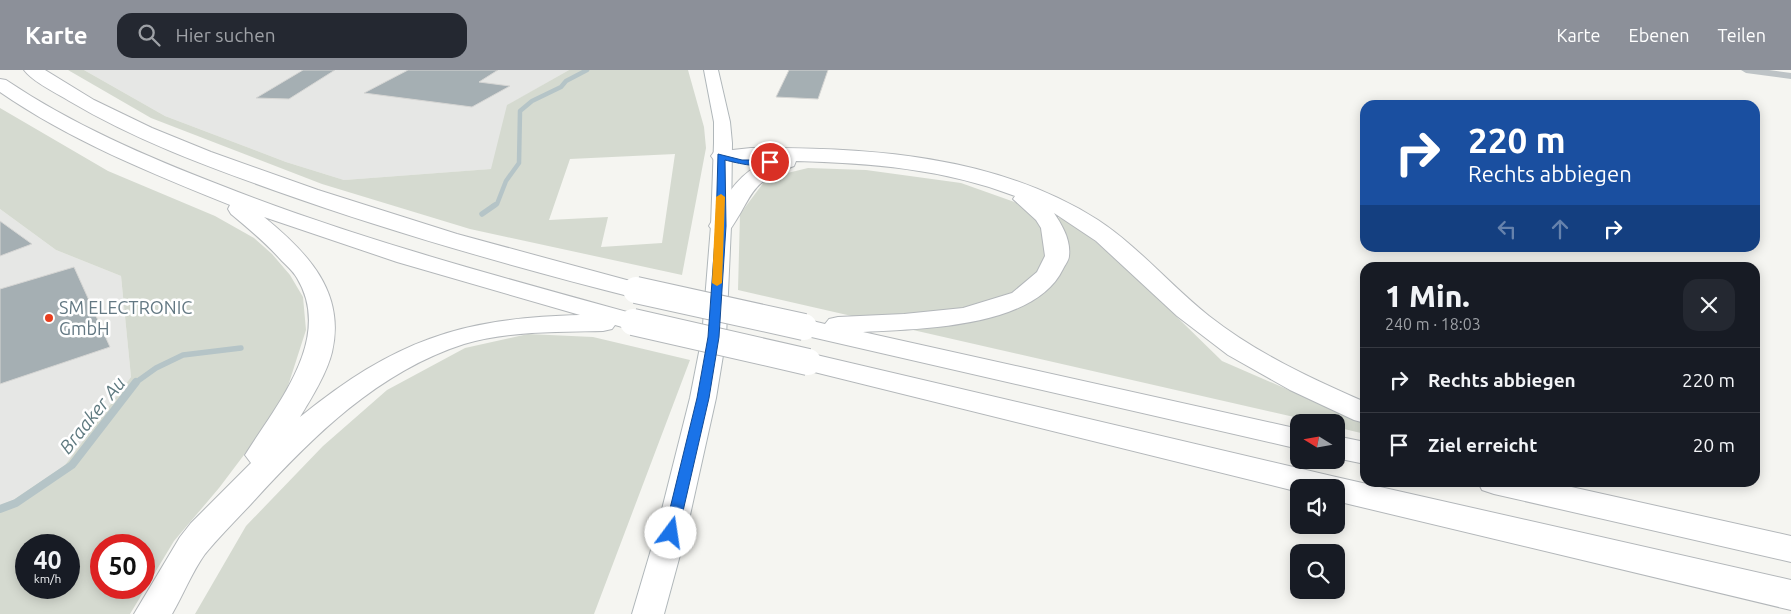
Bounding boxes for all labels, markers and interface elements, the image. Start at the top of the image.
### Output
search box [117,13,467,58]
icon: search [135,21,163,49]
text: Karte [25,22,87,49]
text: Hier suchen [175,24,276,46]
text: Karte [1557,25,1601,45]
text: Ebenen [1629,25,1690,45]
text: Teilen [1718,25,1766,45]
icon: right [1385,120,1450,185]
text: 220 m [1468,120,1566,160]
pin [749,141,791,183]
icon: arrive [756,148,784,176]
text: Rechts abbiegen [1468,161,1632,186]
icon: left [1493,215,1521,243]
icon: ahead [1546,215,1574,243]
icon: right [1599,215,1627,243]
text: 1 Min. [1385,279,1470,313]
button: close [1683,279,1735,331]
place label: SM ELECTRONIC GmbH [59,297,192,338]
marker: SM ELECTRONIC GmbH [43,312,55,324]
text: 240 m · 18:03 [1385,315,1481,333]
icon: right [1385,366,1413,394]
text: Rechts abbiegen [1428,369,1576,391]
text: 220 m [1682,369,1735,391]
water label: Braaker Au [54,372,130,458]
north arrow [1290,414,1345,469]
map controls [1290,414,1345,599]
icon: arrive [1385,431,1413,459]
text: Ziel erreicht [1428,434,1537,456]
text: 20 m [1693,434,1735,456]
button: sound [1290,479,1345,534]
position arrow [644,506,696,558]
speed limit sign: 50 [90,534,155,599]
button: search [1290,544,1345,599]
text: 40 [33,546,62,574]
text: km/h [34,572,61,585]

